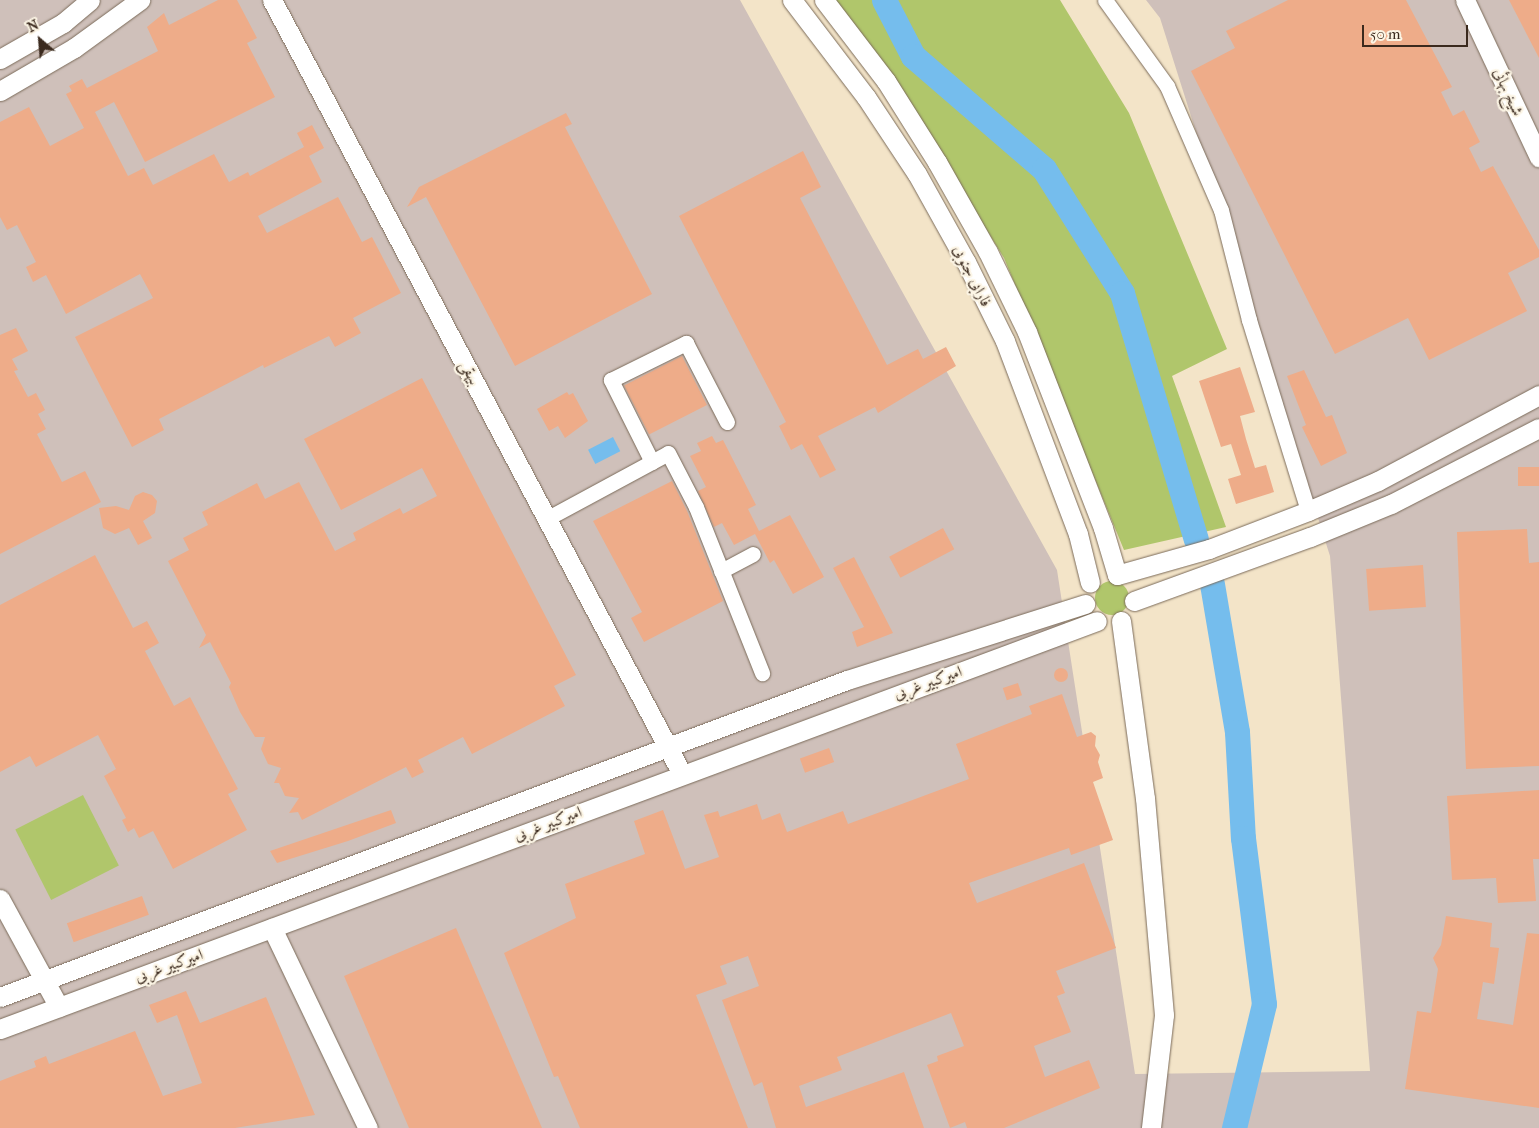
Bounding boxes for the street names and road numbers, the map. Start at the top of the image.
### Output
street label: شیخ بهائی [1489,65,1527,119]
street label: فارابی جنوبی [948,242,996,310]
street label: بیهقی [456,357,484,389]
street label: امیرکبیر غربی [891,662,965,704]
street label: امیرکبیر غربی [511,802,585,846]
street label: امیرکبیر غربی [132,945,206,987]

